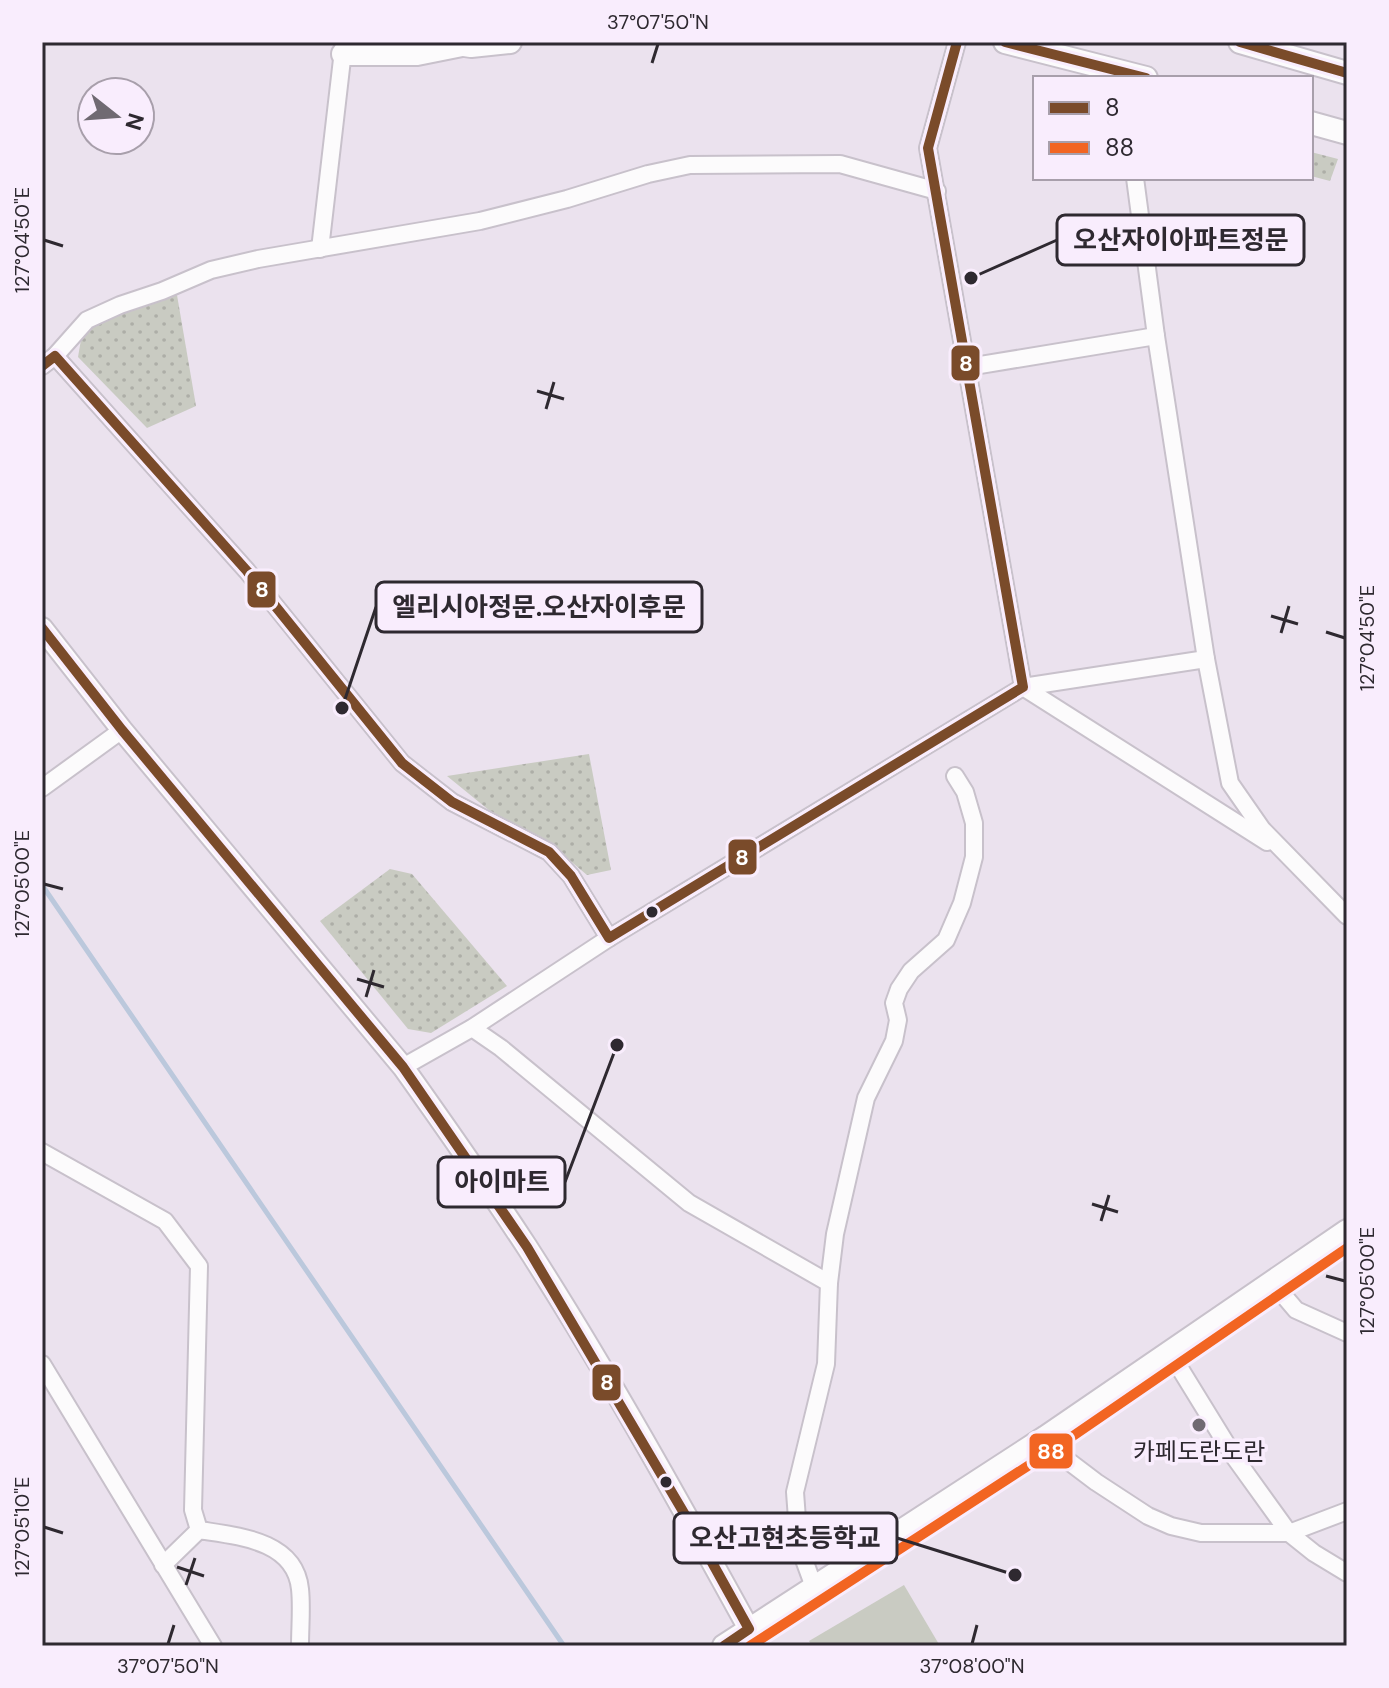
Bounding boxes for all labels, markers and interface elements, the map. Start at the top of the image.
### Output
text: 37°07'50"N [607,9,709,35]
north arrow [76,76,156,156]
legend [1033,76,1313,180]
text: 8 [1105,92,1120,123]
text: N [118,110,151,134]
text: 88 [1105,132,1134,163]
text: 127°04'50"E [9,187,35,293]
callout: 오산자이아파트정문 [1057,215,1304,265]
text: 오산자이아파트정문 [1073,223,1289,257]
line badge: 8 [950,344,981,382]
text: 8 [959,349,973,378]
line badge: 8 [246,570,277,609]
text: 8 [255,575,269,604]
callout: 엘리시아정문.오산자이후문 [376,582,702,632]
text: 127°04'50"E [1354,585,1380,691]
text: 엘리시아정문.오산자이후문 [392,590,686,624]
text: 127°05'00"E [9,830,35,938]
line badge: 8 [727,838,758,876]
text: 8 [735,843,749,872]
unlabelled marker [644,904,660,920]
callout: 아이마트 [438,1157,565,1207]
text: 아이마트 [454,1165,550,1199]
text: 127°05'00"E [1354,1227,1380,1335]
line badge: 8 [591,1363,622,1402]
text: 8 [600,1368,614,1397]
marker: 카페도란도란 [1190,1416,1208,1434]
line badge: 88 [1028,1432,1074,1470]
place label: 카페도란도란 [1133,1436,1265,1467]
text: 88 [1037,1437,1065,1466]
unlabelled marker [658,1474,674,1490]
text: 127°05'10"E [9,1477,35,1577]
callout: 오산고현초등학교 [674,1513,897,1563]
text: 오산고현초등학교 [689,1521,881,1555]
text: 37°07'50"N [117,1653,219,1679]
text: 37°08'00"N [919,1653,1025,1679]

